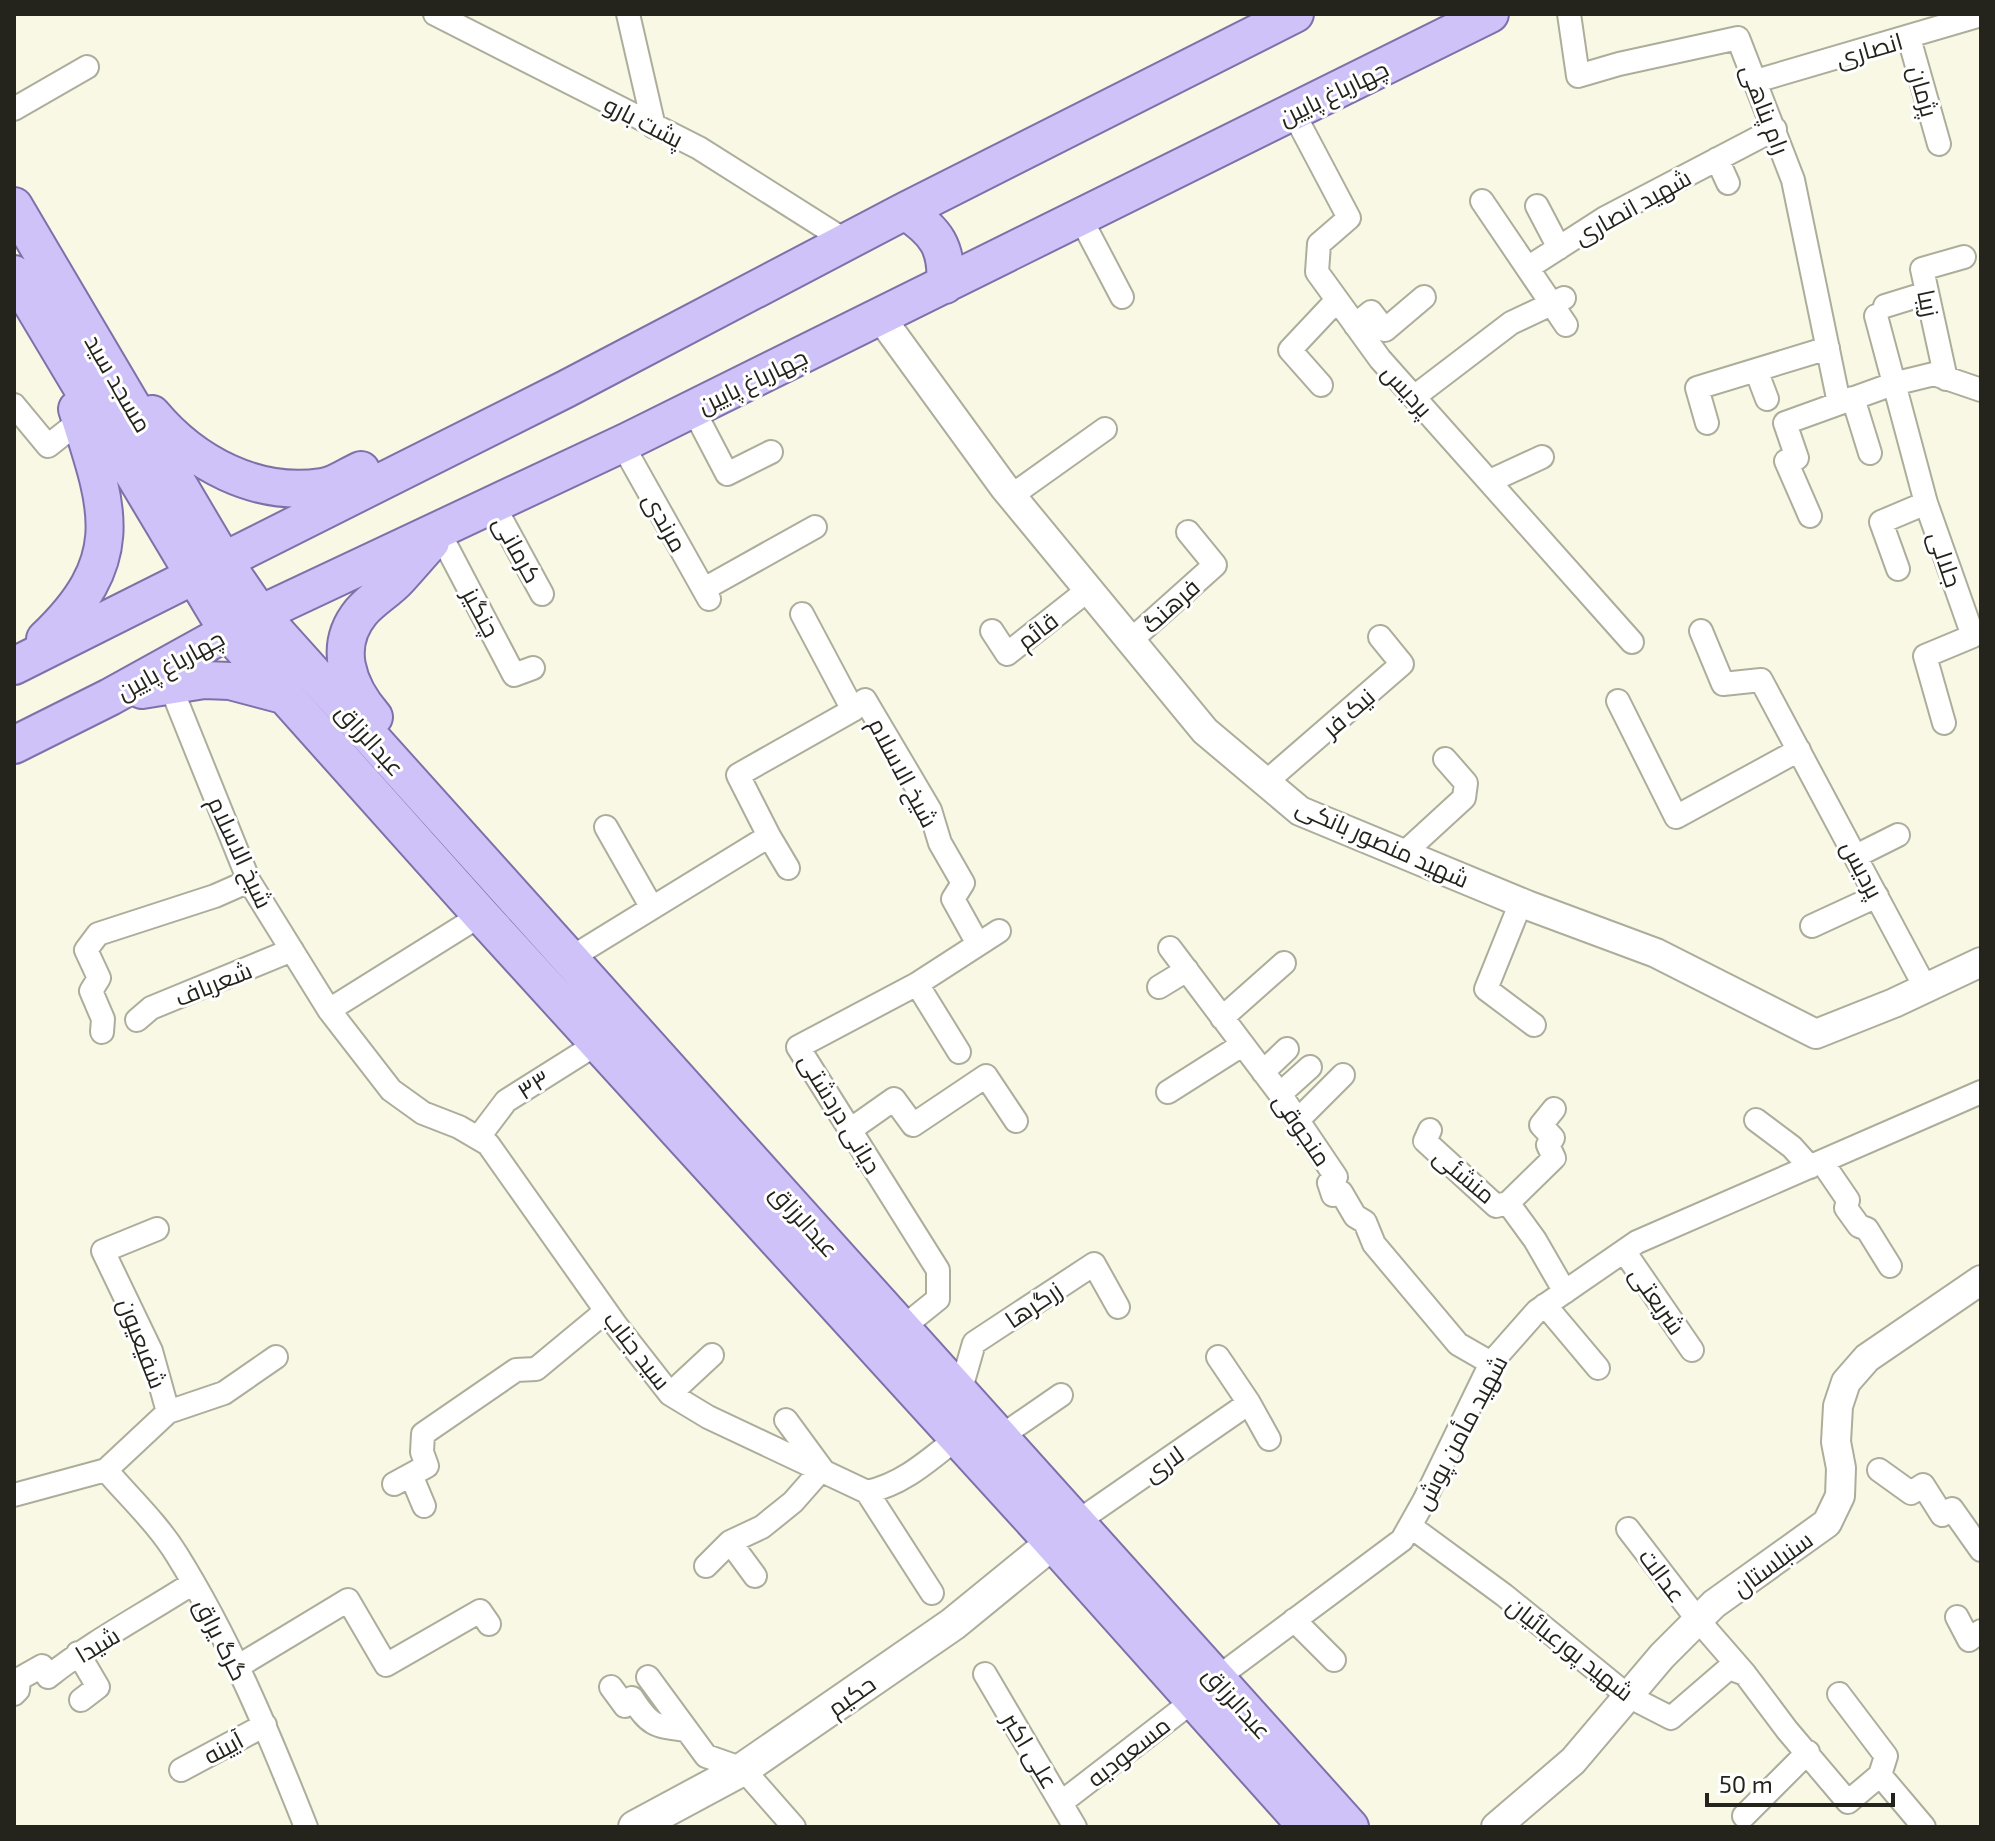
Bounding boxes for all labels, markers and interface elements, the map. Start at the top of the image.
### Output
street label: انصاری [1832,26,1906,73]
street label: چهارباغ پایین [1273,53,1394,134]
street label: رام پناهی [1733,60,1796,159]
street label: پژمان [1900,62,1945,121]
street label: پشت بارو [598,89,689,156]
street label: شهید انصاری [1568,162,1696,251]
street label: زیبا [1912,287,1946,319]
street label: مسجد سید [79,329,159,437]
street label: چهارباغ پایین [692,341,813,422]
street label: پردیس [1374,357,1440,425]
street label: مرندی [637,487,694,557]
street label: کرمانی [487,510,548,588]
street label: جلالی [1922,527,1969,591]
street label: فرهنگ [1135,572,1205,638]
street label: چنگیز [453,581,507,643]
street label: قائم [1011,605,1065,657]
street label: چهارباغ پایین [111,623,230,708]
street label: نیک فر [1314,681,1380,744]
street label: عبدالرزاق [329,697,411,783]
street label: شیخ الاسلام [860,712,945,833]
street label: شیخ الاسلام [200,791,280,914]
street label: شهید منصور بانکی [1292,791,1474,894]
street label: پردیس [1833,835,1891,905]
street label: شعرباف [170,954,256,1012]
street label: دیانی دردشتی [793,1047,888,1179]
street label: ۳۳ [512,1063,554,1105]
street label: منجوقی [1267,1087,1338,1172]
street label: منشئی [1428,1141,1502,1210]
street label: عبدالرزاق [763,1178,845,1264]
street label: شریعتی [1623,1260,1692,1340]
street label: زرگرها [999,1275,1067,1333]
street label: شفیعیون [112,1294,173,1393]
street label: سید جناب [598,1305,678,1395]
street label: شهید مأمن پوش [1407,1350,1515,1515]
street label: لاری [1137,1439,1190,1488]
street label: سنبلستان [1726,1524,1818,1603]
street label: عدالت [1633,1542,1693,1608]
street label: شهید پورعبائیان [1500,1590,1640,1709]
street label: گرگ یراق [187,1593,255,1686]
street label: شیدا [70,1620,124,1668]
street label: عبدالرزاق [1196,1660,1278,1746]
street label: حکیم [821,1668,882,1724]
street label: علی اکبر [995,1705,1065,1794]
street label: مسعودیه [1081,1710,1175,1792]
street label: آیینه [198,1724,248,1769]
scale bar [1707,1757,1893,1807]
text: 50 m [1719,1769,1773,1798]

